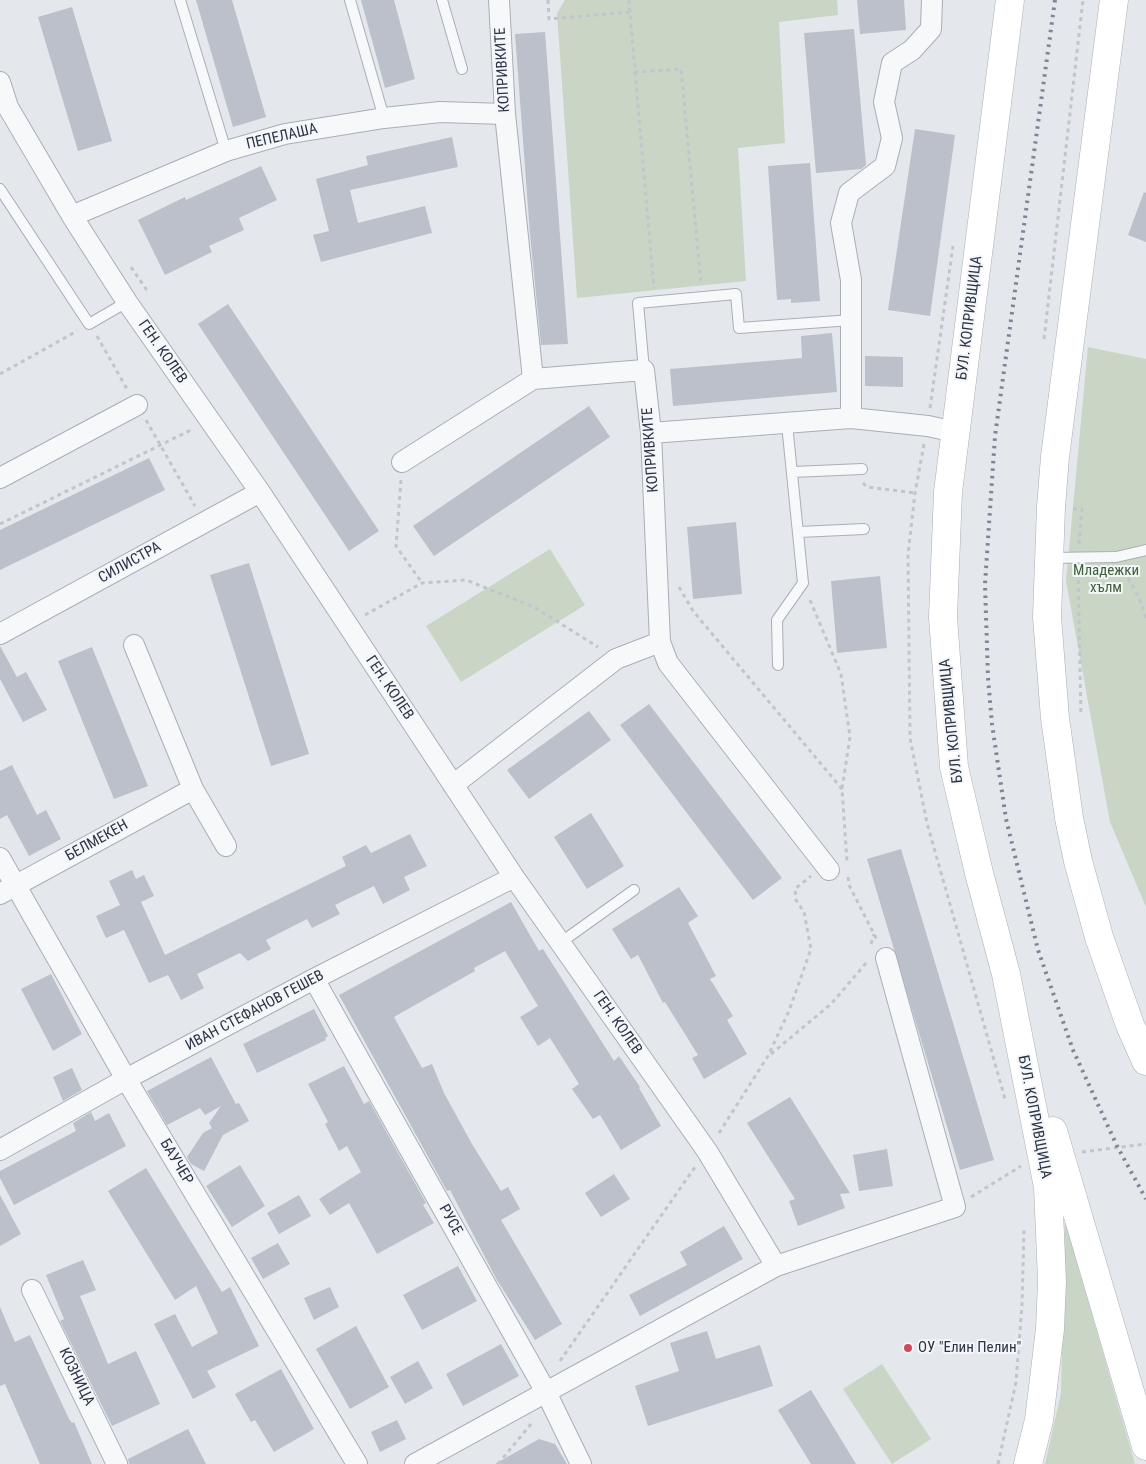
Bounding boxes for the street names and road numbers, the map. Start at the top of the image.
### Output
street label: КОПРИВКИТЕ [492,27,514,113]
street label: ПЕПЕЛАША [245,120,319,154]
street label: БУЛ. КОПРИВЩИЦА [953,255,987,381]
street label: ГЕН. КОЛЕВ [134,317,190,387]
street label: КОПРИВКИТЕ [639,407,663,493]
street label: СИЛИСТРА [96,539,164,587]
street label: ГЕН. КОЛЕВ [361,653,417,723]
street label: БУЛ. КОПРИВЩИЦА [937,658,967,784]
street label: БЕЛМЕКЕН [63,816,131,866]
street label: ИВАН СТЕФАНОВ ГЕШЕВ [183,967,327,1055]
street label: ГЕН. КОЛЕВ [589,988,645,1058]
street label: БУЛ. КОПРИВЩИЦА [1013,1054,1055,1180]
street label: БАУЧЕР [155,1136,197,1188]
street label: РУСЕ [434,1202,466,1238]
street label: КОЗНИЦА [54,1345,98,1409]

